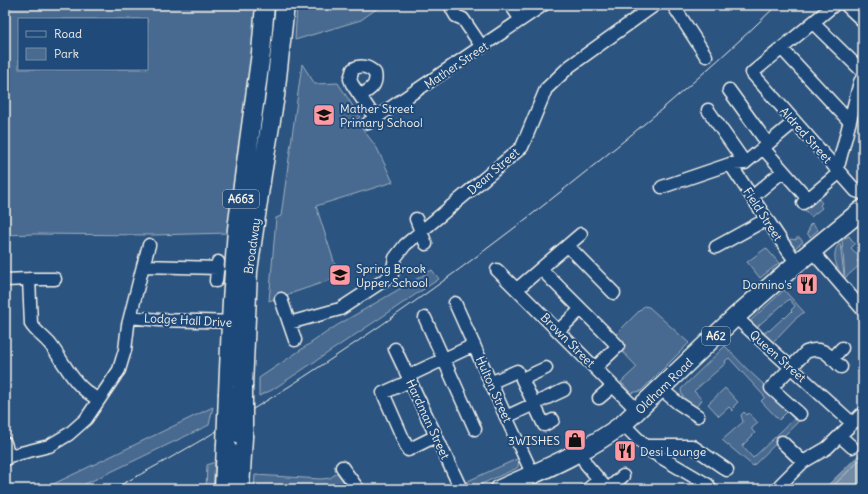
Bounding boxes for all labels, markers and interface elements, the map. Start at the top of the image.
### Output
legend [18,18,148,70]
text: Road [54,26,82,41]
street label: Mather Street [421,38,491,92]
text: Park [54,46,79,61]
place label: Mather Street Primary School [340,101,423,130]
school or university icon: Mather Street Primary School [311,102,337,128]
street label: Aldred Street [777,104,835,166]
street label: Dean Street [464,144,522,198]
street label: Field Street [740,185,786,243]
road number: A663 [223,190,259,208]
street label: Broadway [241,217,263,275]
place label: Spring Brook Upper School [356,261,428,290]
school or university icon: Spring Brook Upper School [327,262,353,288]
restaurant icon: Domino's [794,271,820,297]
place label: Domino's [742,277,792,292]
street label: Lodge Hall Drive [144,310,232,330]
street label: Brown Street [538,310,598,370]
road number: A62 [702,327,730,345]
street label: Queen Street [747,327,809,385]
street label: Hulton Street [473,354,515,424]
street label: Oldham Road [632,355,696,417]
street label: Hardman Street [403,377,453,461]
shop icon: 3WISHES [562,427,588,453]
place label: 3WISHES [508,433,560,448]
restaurant icon: Desi Lounge [612,438,638,464]
place label: Desi Lounge [640,444,706,459]

